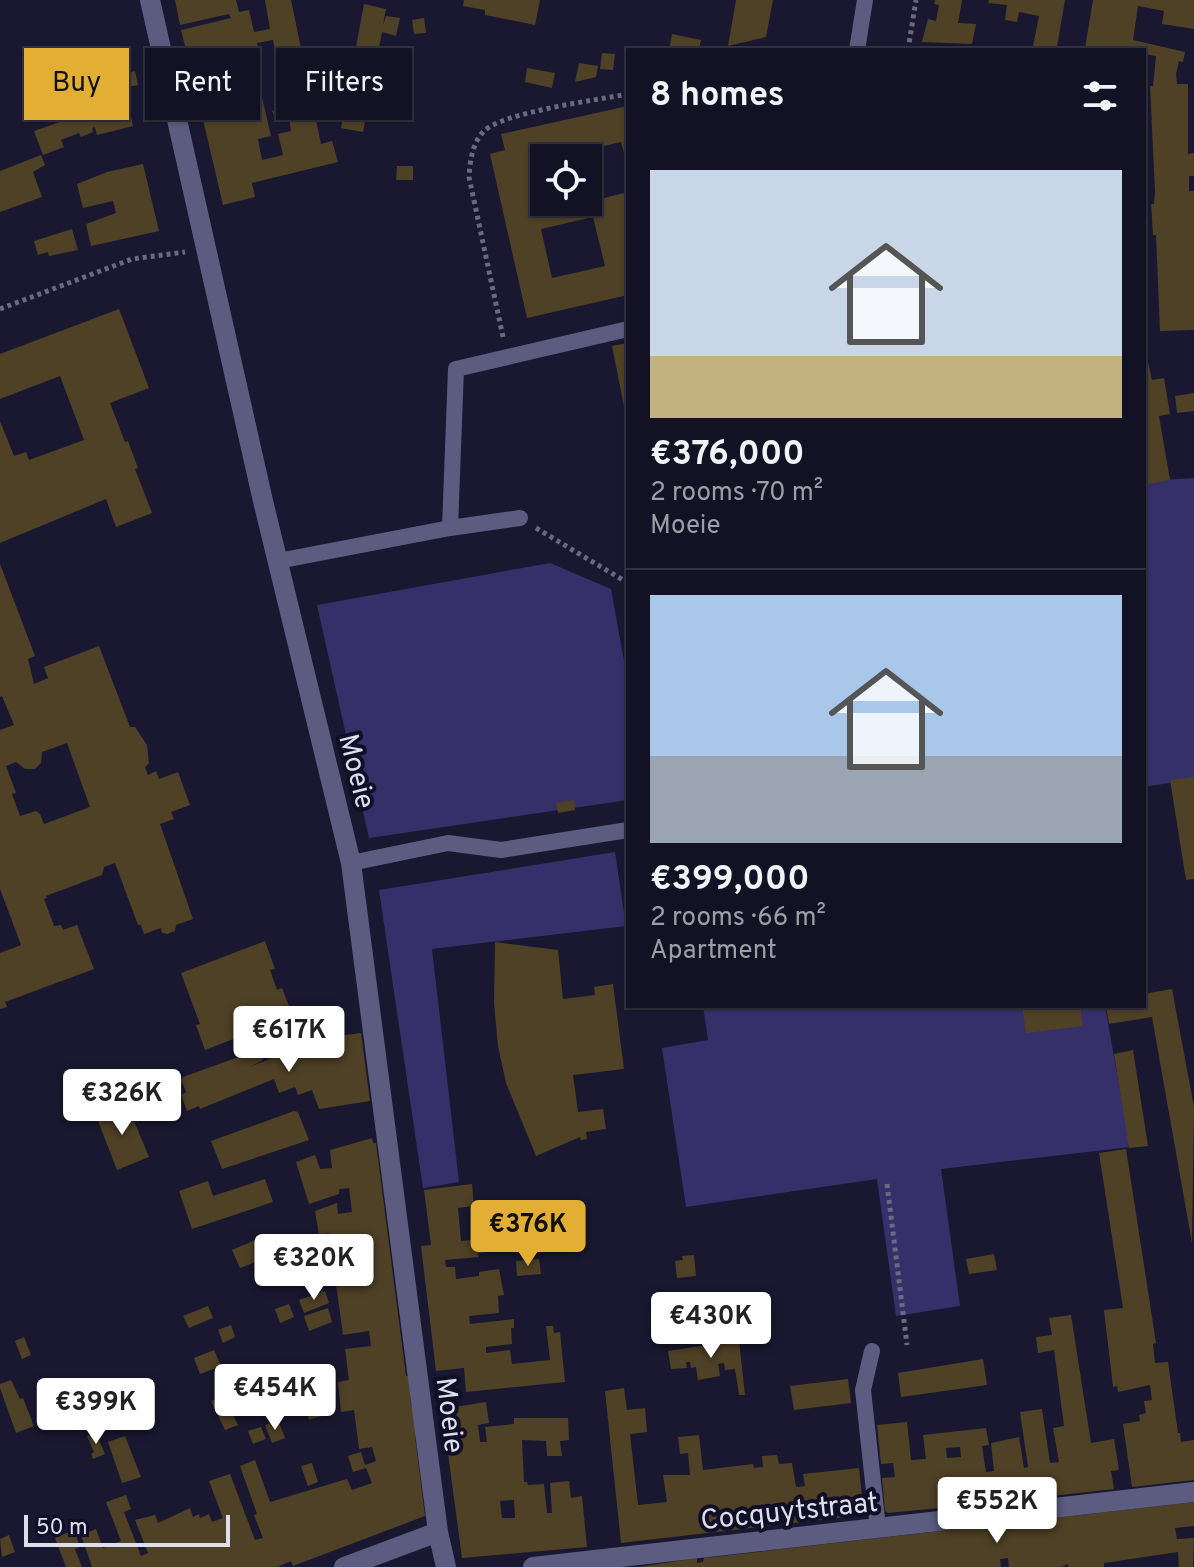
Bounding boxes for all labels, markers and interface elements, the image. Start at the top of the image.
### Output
chip: Buy [24,48,129,120]
chip: Rent [145,48,260,120]
chip: Filters [276,48,412,120]
icon: filters [1078,74,1122,118]
text: 8 homes [650,75,784,118]
map controls [530,144,602,216]
button: locate [530,144,602,216]
icon: home [814,222,958,366]
text: €376,000 [650,434,805,477]
text: 2 rooms · 70 m² [650,477,823,510]
text: Moeie [650,510,720,543]
icon: home [814,647,958,791]
street label: Moeie [328,731,382,813]
text: €399,000 [650,859,810,902]
text: 2 rooms · 66 m² [650,902,826,935]
text: Apartment [650,935,777,968]
pin: €617K [233,1006,345,1074]
text: €617K [251,1015,327,1048]
pin: €326K [66,1069,178,1137]
text: €326K [81,1078,163,1111]
pin: €376K [472,1200,584,1268]
text: €376K [489,1209,567,1242]
pin: €320K [258,1234,370,1302]
text: €320K [273,1243,355,1276]
pin: €430K [655,1292,767,1360]
text: €430K [669,1301,753,1334]
pin: €454K [219,1364,331,1432]
text: €454K [233,1373,317,1406]
street label: Moeie [426,1376,471,1455]
pin: €399K [40,1378,152,1446]
text: €399K [55,1387,137,1420]
pin: €552K [941,1477,1053,1545]
street label: Cocquytstraat [699,1486,880,1540]
text: €552K [956,1486,1038,1519]
scale bar [24,1511,230,1547]
text: 50 m [36,1515,88,1542]

